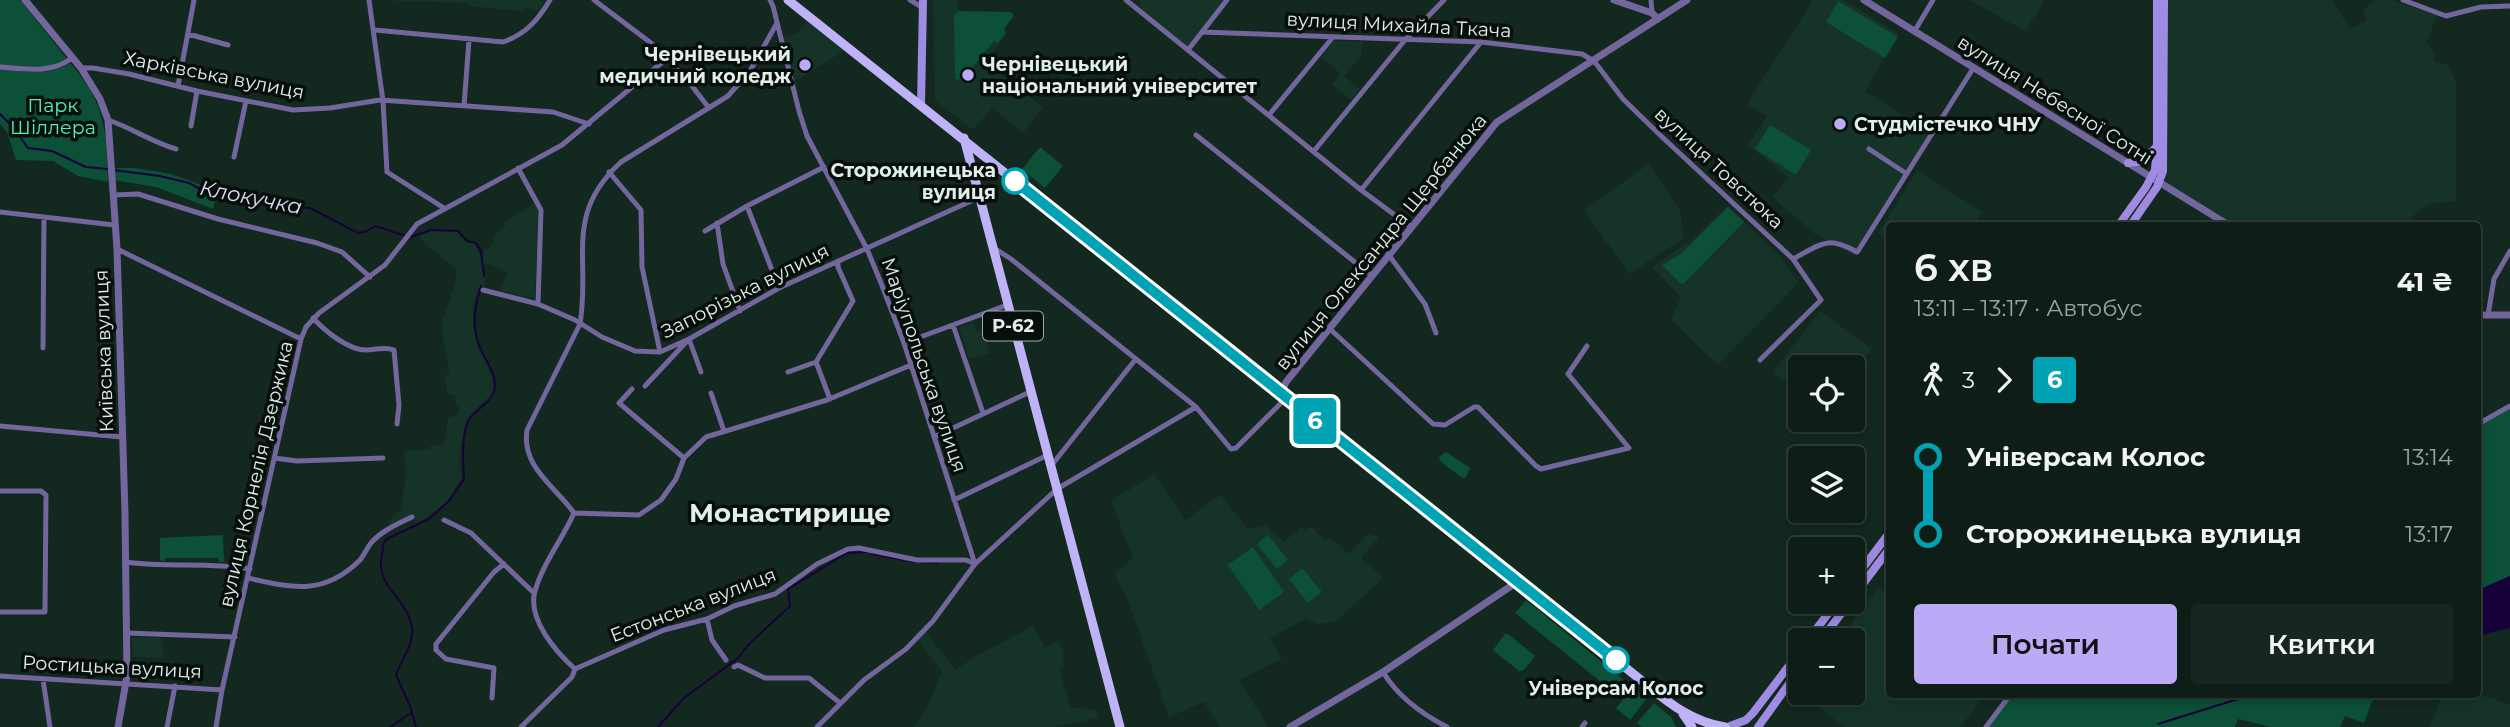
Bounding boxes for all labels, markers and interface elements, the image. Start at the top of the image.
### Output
street label: вулиця Михайла Ткача [1286,8,1512,42]
street label: вулиця Небесної Сотні [1953,31,2157,169]
place label: Чернівецький медичний коледж [599,43,792,88]
street label: Харківська вулиця [122,46,306,104]
place label: Чернівецький національний університет [982,53,1258,98]
marker: Чернівецький медичний коледж [797,57,813,73]
marker: Чернівецький національний університет [960,67,976,83]
park label: Парк Шіллера [10,94,96,139]
street label: вулиця Товстюка [1650,102,1788,234]
street label: вулиця Олександра Щербанюка [1270,109,1492,375]
place label: Студмістечко ЧНУ [1854,113,2041,136]
marker: Студмістечко ЧНУ [1832,116,1848,132]
place label: Сторожинецька вулиця [830,159,996,204]
marker: Сторожинецька вулиця [1002,168,1028,194]
water label: Клокучка [198,175,304,219]
street label: Запорізька вулиця [657,239,833,343]
text: 6 хв [1914,244,1993,291]
street label: Маріупольська вулиця [876,255,972,475]
text: 41 ₴ [2397,266,2453,298]
street label: Київська вулиця [90,269,118,433]
text: 13:11 – 13:17 · Автобус [1914,294,2142,322]
road number: Р-62 [983,312,1043,340]
street label: вулиця Корнелія Дзержика [214,339,298,609]
map controls [1788,355,1865,705]
button: locate [1788,355,1865,432]
icon: walk [1914,361,1952,399]
icon: forward [1985,361,2023,399]
text: 6 [2047,365,2062,394]
text: 3 [1962,366,1975,394]
line badge: 6 [1292,398,1338,444]
text: 6 [1307,406,1323,435]
text: Універсам Колос [1966,441,2205,473]
text: 13:14 [2403,443,2453,471]
button: layers [1788,446,1865,523]
district label: Монастирище [689,497,891,529]
text: Сторожинецька вулиця [1966,518,2302,550]
text: 13:17 [2405,520,2453,548]
button: + [1788,537,1865,614]
street label: Естонська вулиця [607,563,779,647]
button: Почати [1914,604,2177,684]
button: Квитки [2191,604,2453,684]
button: − [1788,628,1865,705]
marker: Універсам Колос [1603,647,1629,673]
street label: Ростицька вулиця [22,651,202,683]
place label: Універсам Колос [1529,677,1703,700]

